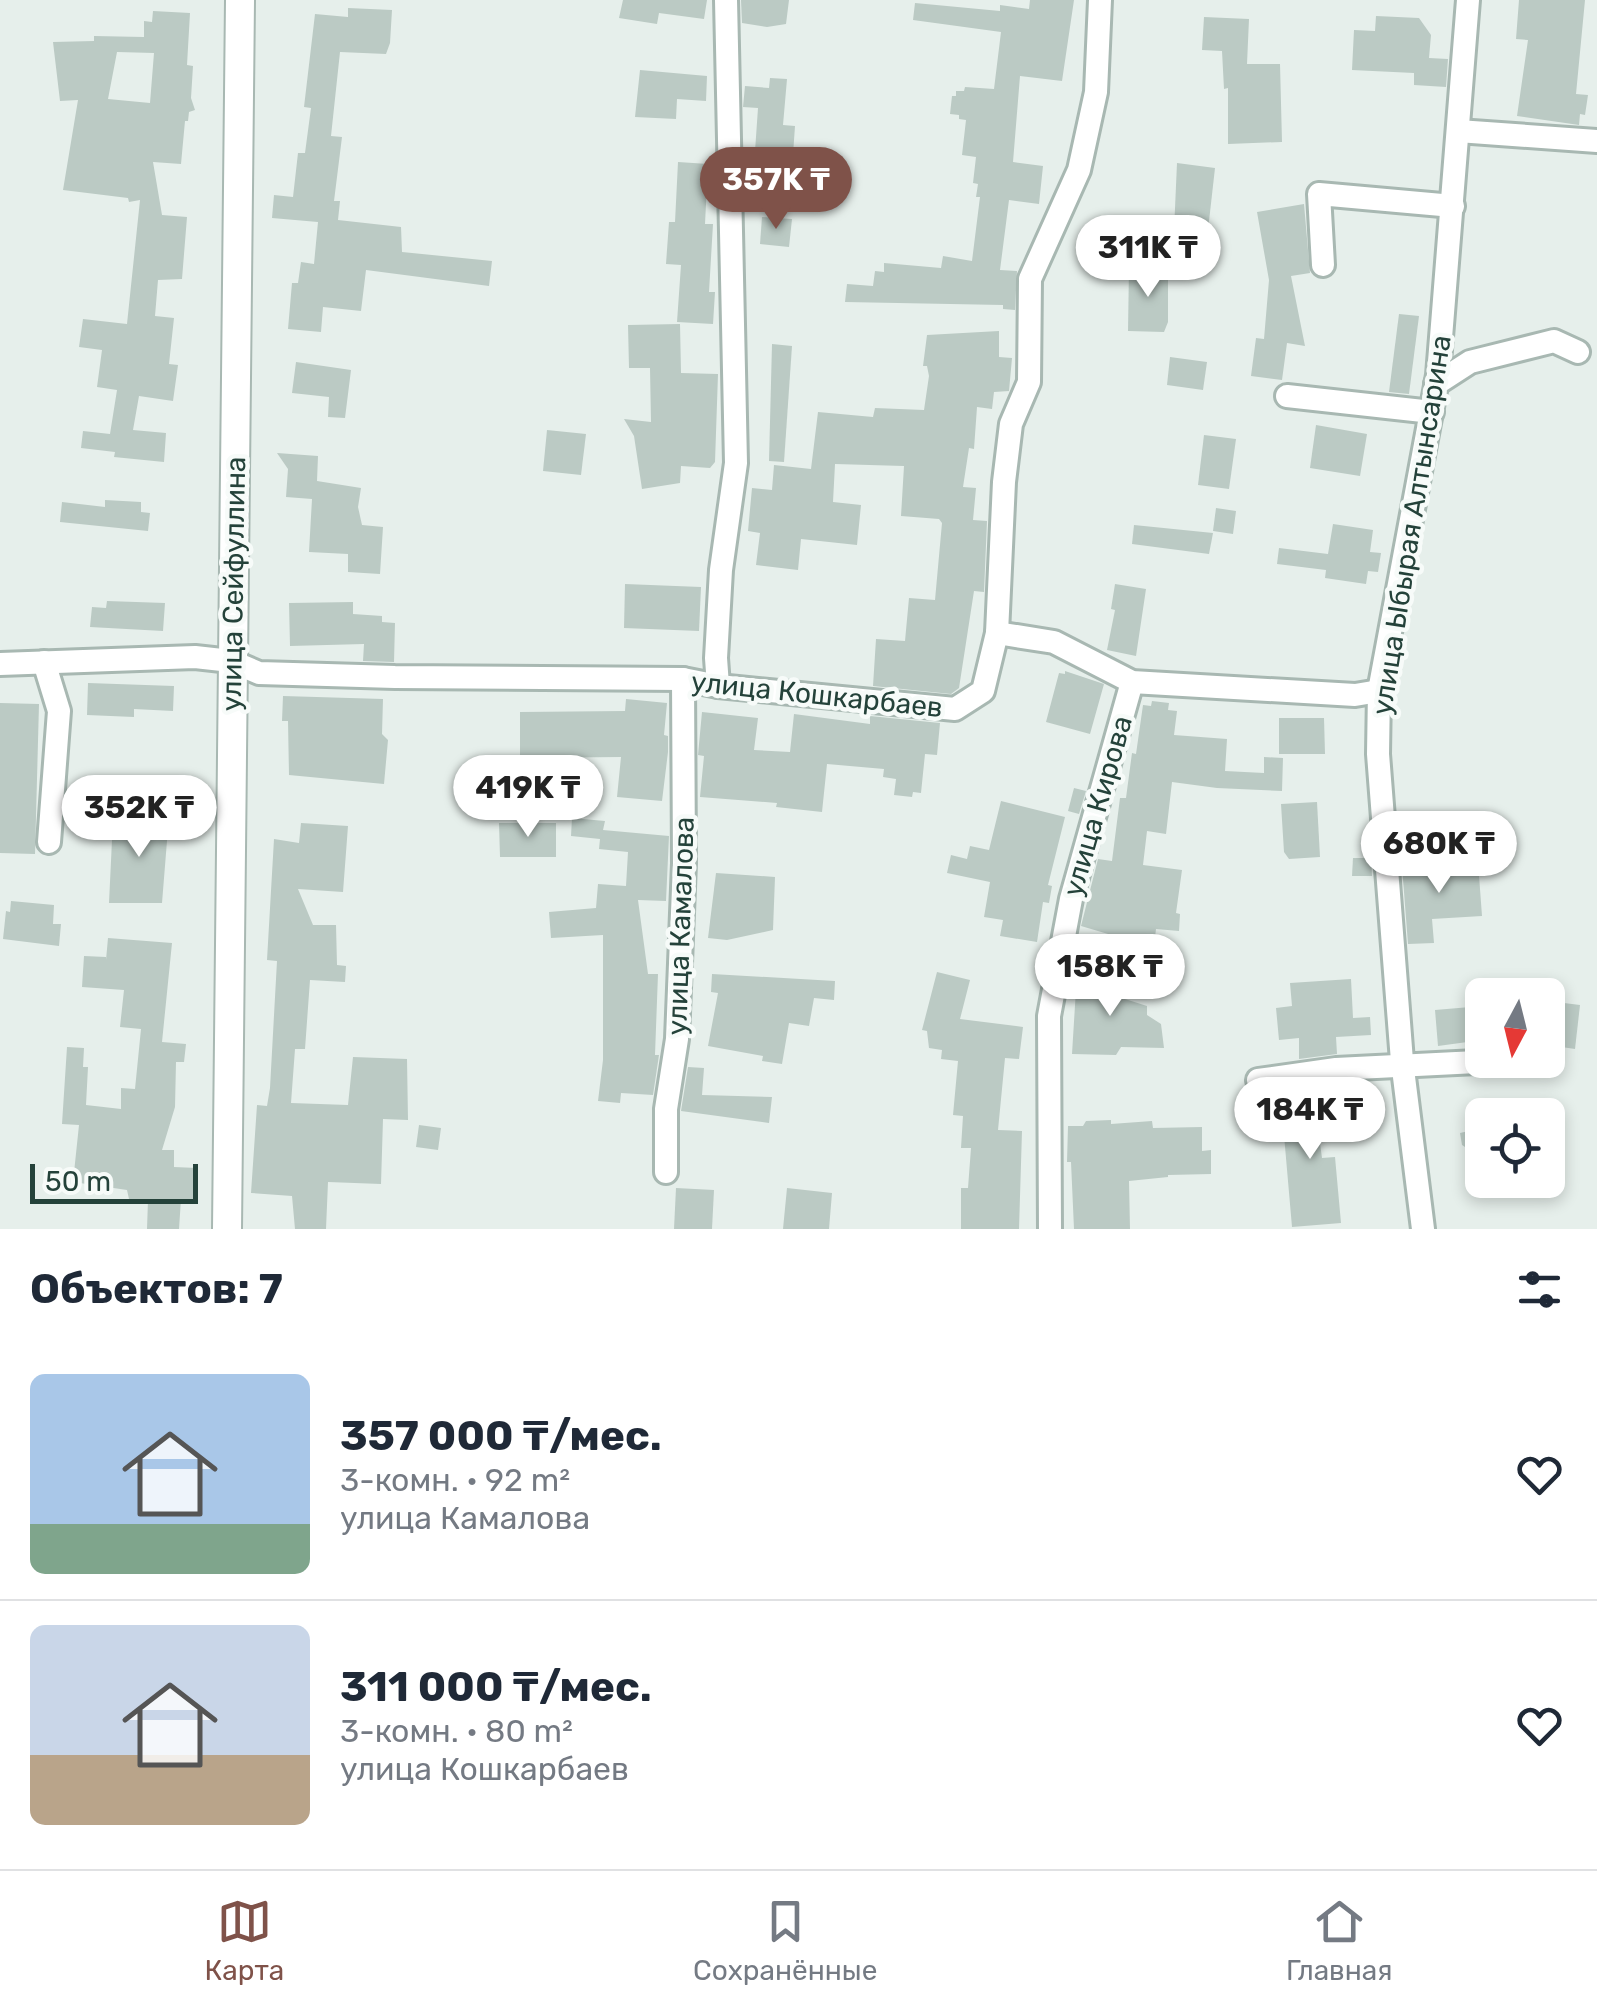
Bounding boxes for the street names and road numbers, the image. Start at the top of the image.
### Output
street label: улица Ыбырая Алтынсарина [1365,333,1458,717]
street label: улица Сейфуллина [215,456,252,712]
street label: улица Кошкарбаев [689,665,944,724]
street label: улица Кирова [1056,712,1139,900]
street label: улица Камалова [660,816,701,1036]

